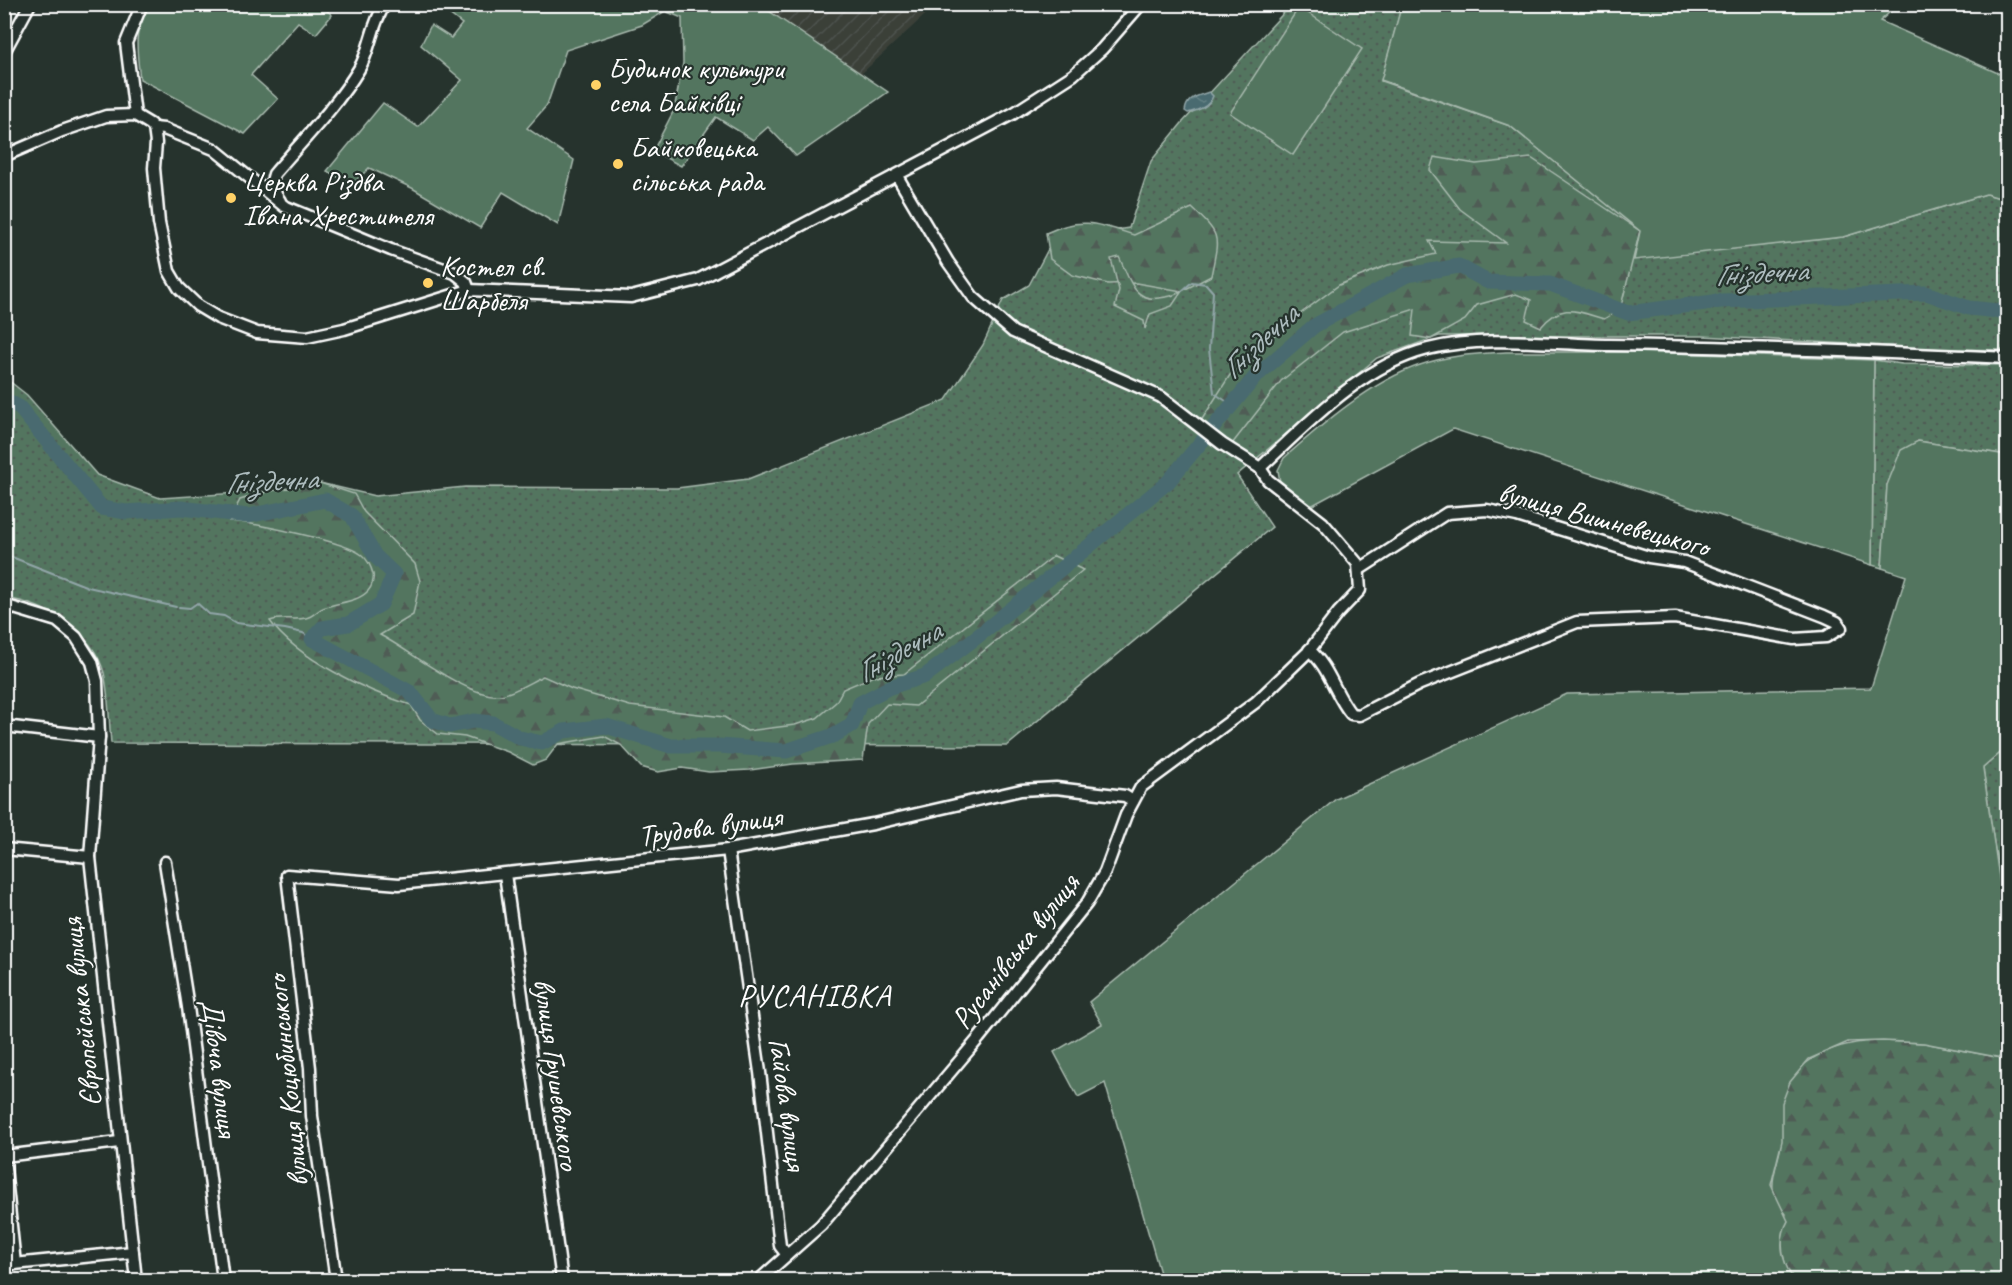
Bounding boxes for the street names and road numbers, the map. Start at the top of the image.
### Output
street label: вулиця Вишневецького [1494,473,1717,566]
street label: Трудова вулиця [636,797,787,855]
street label: Русанівська вулиця [942,865,1088,1037]
street label: Європейська вулиця [52,915,110,1108]
street label: вулиця Коцюбинського [257,970,317,1189]
street label: вулиця Грушевського [525,976,589,1174]
street label: Дівоча вулиця [193,997,248,1142]
street label: Гайова вулиця [760,1035,816,1175]

